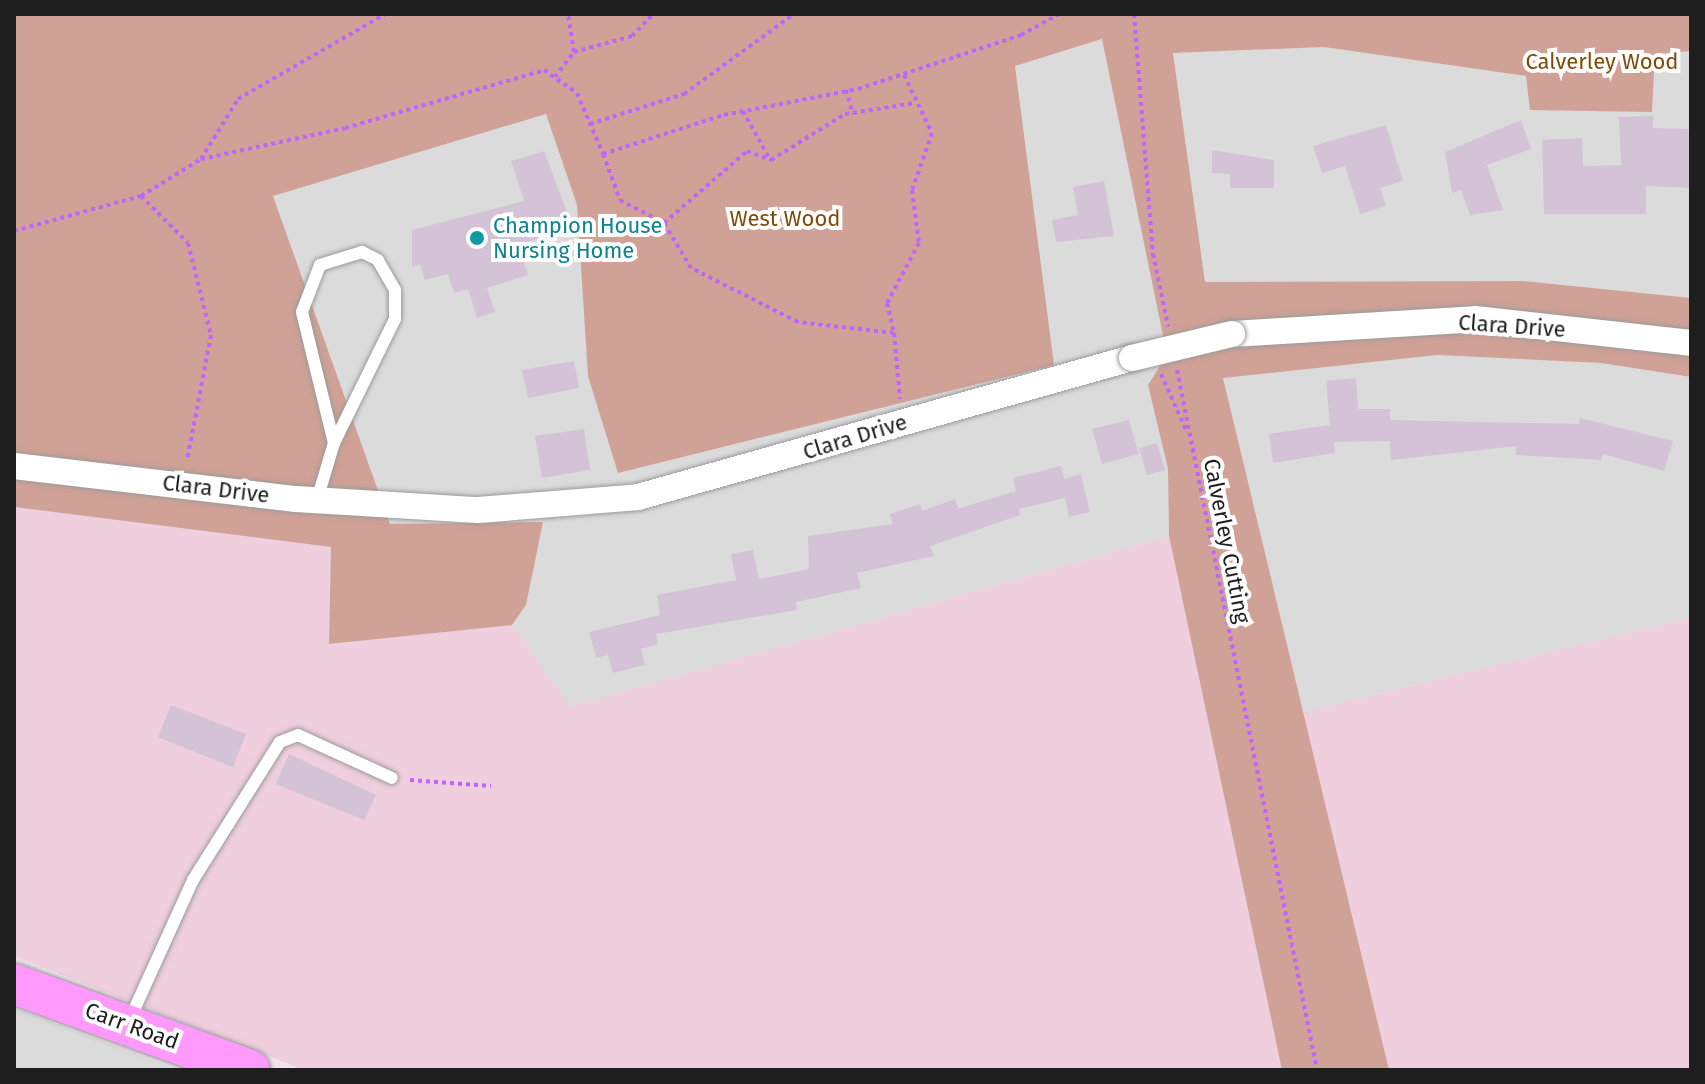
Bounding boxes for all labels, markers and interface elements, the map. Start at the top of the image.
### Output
park label: Calverley Wood [1526,49,1678,75]
park label: West Wood [730,206,840,232]
place label: Champion House Nursing Home [493,212,663,264]
marker: Champion House Nursing Home [468,229,486,247]
street label: Clara Drive [1457,309,1567,343]
street label: Clara Drive [800,409,910,465]
street label: Calverley Cutting [1198,456,1256,626]
street label: Clara Drive [161,469,271,509]
street label: Carr Road [82,997,182,1055]

